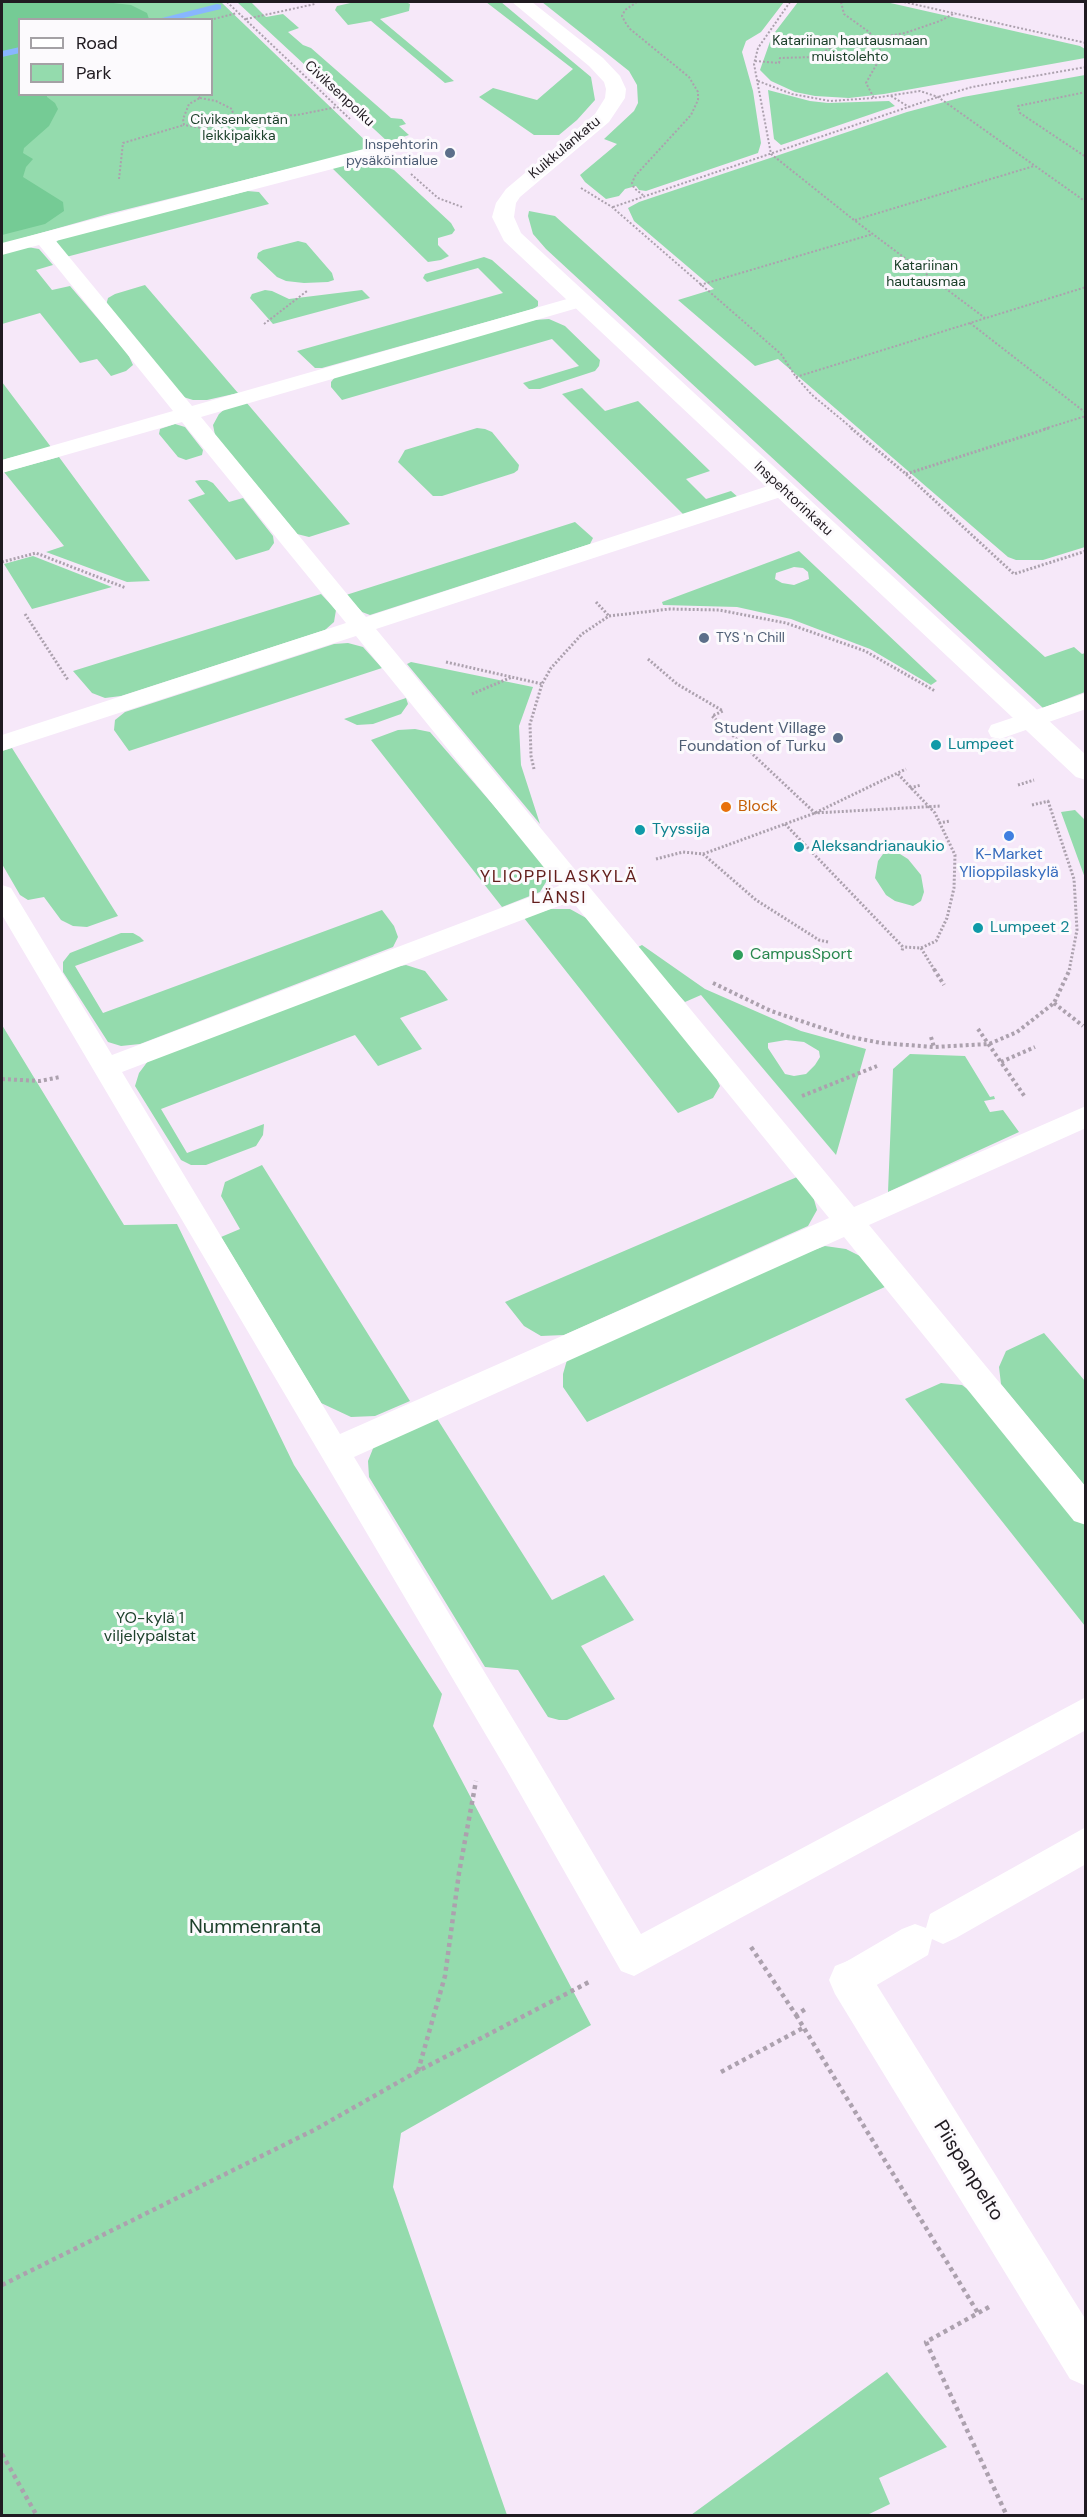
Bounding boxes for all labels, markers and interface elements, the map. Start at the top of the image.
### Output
legend [18,18,213,96]
text: Road [76,31,118,55]
park label: Katariinan hautausmaan muistolehto [772,33,928,66]
street label: Civiksenpolku [301,57,377,131]
text: Park [76,61,112,85]
park label: Civiksenkentän leikkipaikka [190,112,288,144]
street label: Kuikkulankatu [526,113,604,183]
place label: Inspehtorin pysäköintialue [346,137,438,170]
marker: Inspehtorin pysäköintialue [443,146,457,160]
park label: Katariinan hautausmaa [886,258,966,290]
street label: Inspehtorinkatu [750,458,836,540]
place label: TYS 'n Chill [716,630,785,646]
marker: TYS 'n Chill [697,631,711,645]
place label: Student Village Foundation of Turku [679,719,826,757]
marker: Student Village Foundation of Turku [831,731,845,745]
place label: Lumpeet [948,735,1014,755]
marker: Lumpeet [929,738,943,752]
place label: Block [738,797,778,817]
marker: Block [719,800,733,814]
place label: Tyyssija [652,820,710,840]
marker: Tyyssija [633,823,647,837]
marker: K-Market Ylioppilaskylä [1002,829,1016,843]
place label: Aleksandrianaukio [811,837,945,857]
marker: Aleksandrianaukio [792,840,806,854]
place label: K-Market Ylioppilaskylä [959,845,1059,883]
district label: YLIOPPILASKYLÄ LÄNSI [480,866,638,908]
place label: Lumpeet 2 [990,918,1070,938]
marker: Lumpeet 2 [971,921,985,935]
place label: CampusSport [750,945,853,965]
marker: CampusSport [731,948,745,962]
park label: YO-kylä 1 viljelypalstat [104,1609,196,1647]
park label: Nummenranta [189,1916,321,1940]
street label: Piispanpelto [928,2116,1008,2226]

